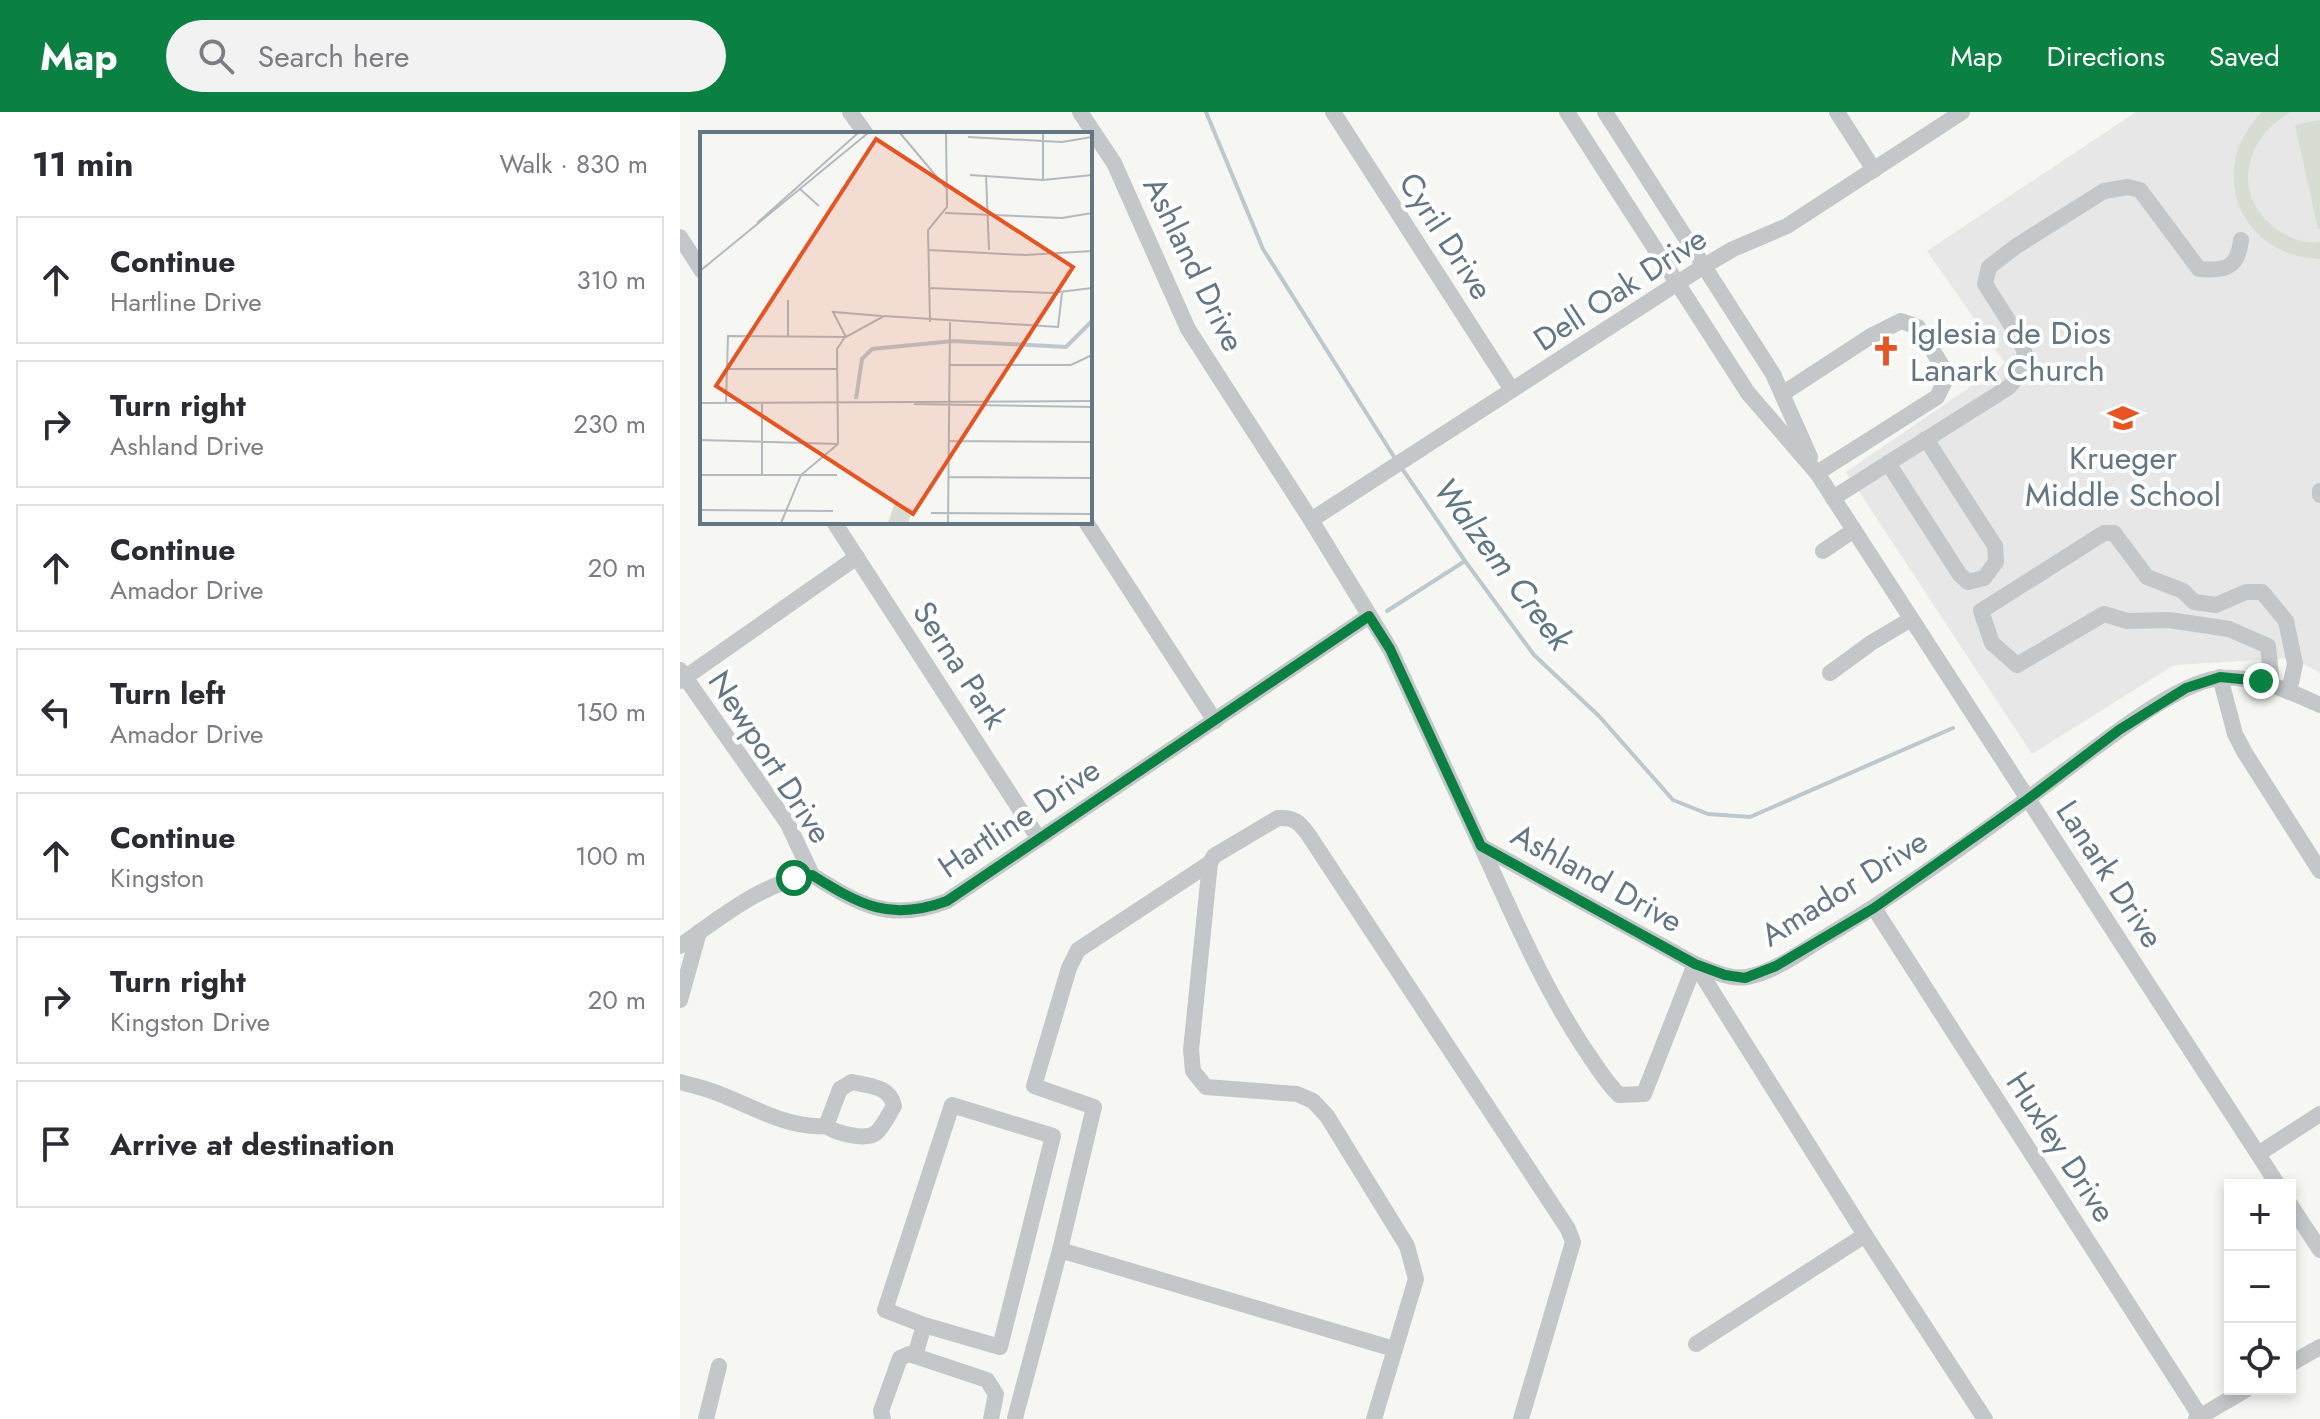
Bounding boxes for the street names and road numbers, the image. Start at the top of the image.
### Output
street label: Cyril Drive [1388,163,1504,309]
street label: Ashland Drive [1132,169,1256,359]
street label: Dell Oak Drive [1524,216,1716,362]
street label: Serna Park [902,592,1019,739]
street label: Newport Drive [697,662,843,852]
street label: Hartline Drive [929,747,1109,889]
street label: Lanark Drive [2045,791,2175,957]
street label: Ashland Drive [1503,812,1691,944]
street label: Amador Drive [1752,818,1936,958]
street label: Huxley Drive [1995,1063,2127,1231]

